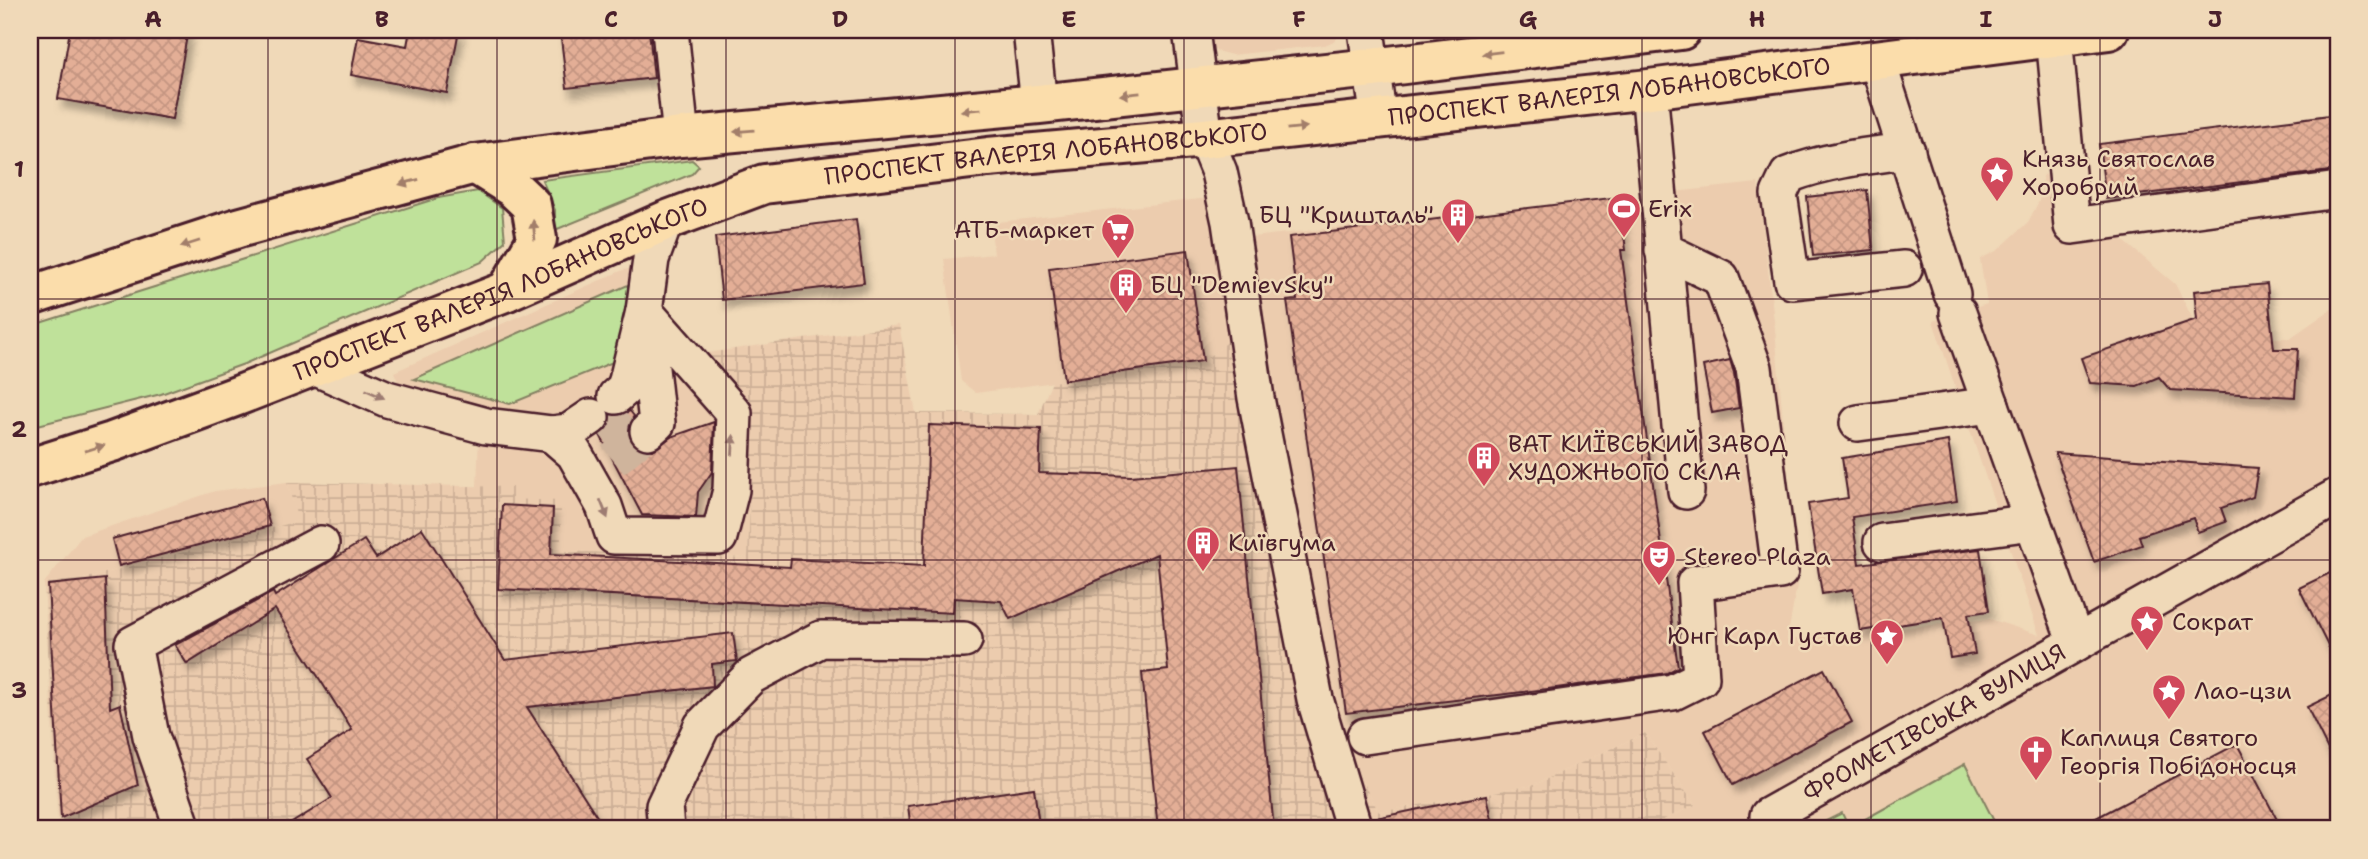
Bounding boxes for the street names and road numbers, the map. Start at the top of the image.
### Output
street label: ПРОСПЕКТ ВАЛЕРІЯ ЛОБАНОВСЬКОГО [1387,50,1833,134]
street label: ПРОСПЕКТ ВАЛЕРІЯ ЛОБАНОВСЬКОГО [823,115,1269,193]
street label: ПРОСПЕКТ ВАЛЕРІЯ ЛОБАНОВСЬКОГО [289,190,713,388]
street label: ФРОМЕТІВСЬКА ВУЛИЦЯ [1797,636,2071,809]

